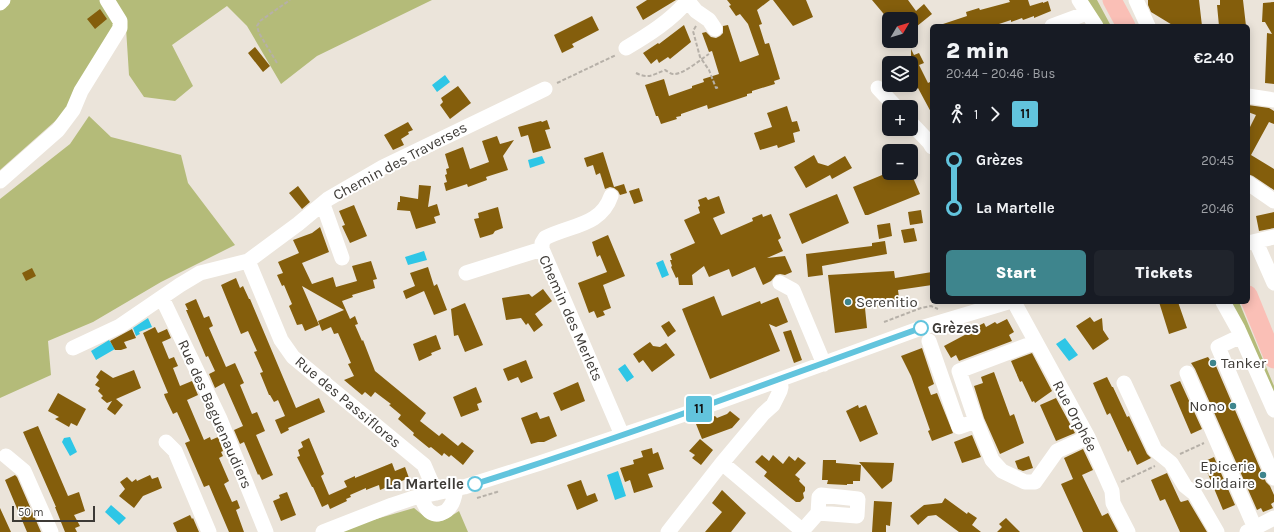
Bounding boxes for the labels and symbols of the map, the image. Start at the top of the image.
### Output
north arrow [882,12,918,48]
street label: Chemin des Traverses [330,118,470,204]
street label: Chemin des Merlets [535,252,607,384]
place label: Serenitio [856,293,918,311]
marker: Serenitio [843,297,853,307]
place label: Grèzes [932,319,979,337]
marker: Grèzes [913,320,929,336]
street label: Rue des Baguenaudiers [174,337,256,491]
street label: Rue des Passiflores [291,352,405,452]
place label: Tanker [1221,354,1267,372]
marker: Tanker [1208,358,1218,368]
street label: Rue Orphée [1049,377,1101,455]
line badge: 11 [681,396,717,422]
place label: Nono [1189,397,1225,415]
marker: Nono [1228,401,1238,411]
place label: Epicerie Solidaire [1194,457,1255,492]
marker: Epicerie Solidaire [1258,470,1268,480]
place label: La Martelle [385,475,464,493]
marker: La Martelle [467,476,483,492]
scale bar [12,504,95,523]

